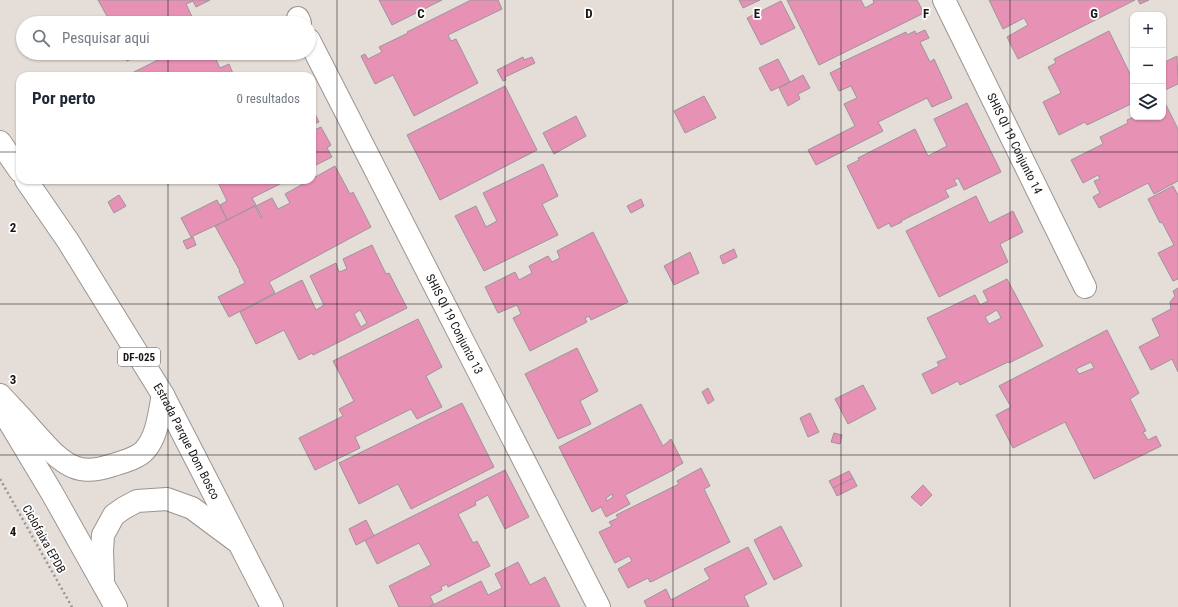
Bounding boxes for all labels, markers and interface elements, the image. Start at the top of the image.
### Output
text: C [417,6,425,21]
text: D [585,6,593,21]
text: E [754,6,761,21]
text: F [923,6,929,21]
text: G [1090,6,1098,21]
map controls [1130,12,1166,120]
button: + [1130,12,1166,48]
search box [16,16,316,60]
icon: search [30,27,52,49]
text: Pesquisar aqui [62,29,150,47]
button: − [1130,48,1166,84]
button: layers [1130,84,1166,120]
text: Por perto [32,88,96,108]
text: 0 resultados [236,91,300,106]
street label: SHIS QI 19 Conjunto 14 [984,91,1045,196]
text: 2 [10,220,17,235]
street label: SHIS QI 19 Conjunto 13 [423,272,486,376]
road number: DF-025 [118,348,160,366]
text: 3 [10,372,16,387]
street label: Estrada Parque Dom Bosco [150,381,223,502]
street label: Ciclofaixa EPDB [19,502,69,576]
text: 4 [10,524,17,539]

